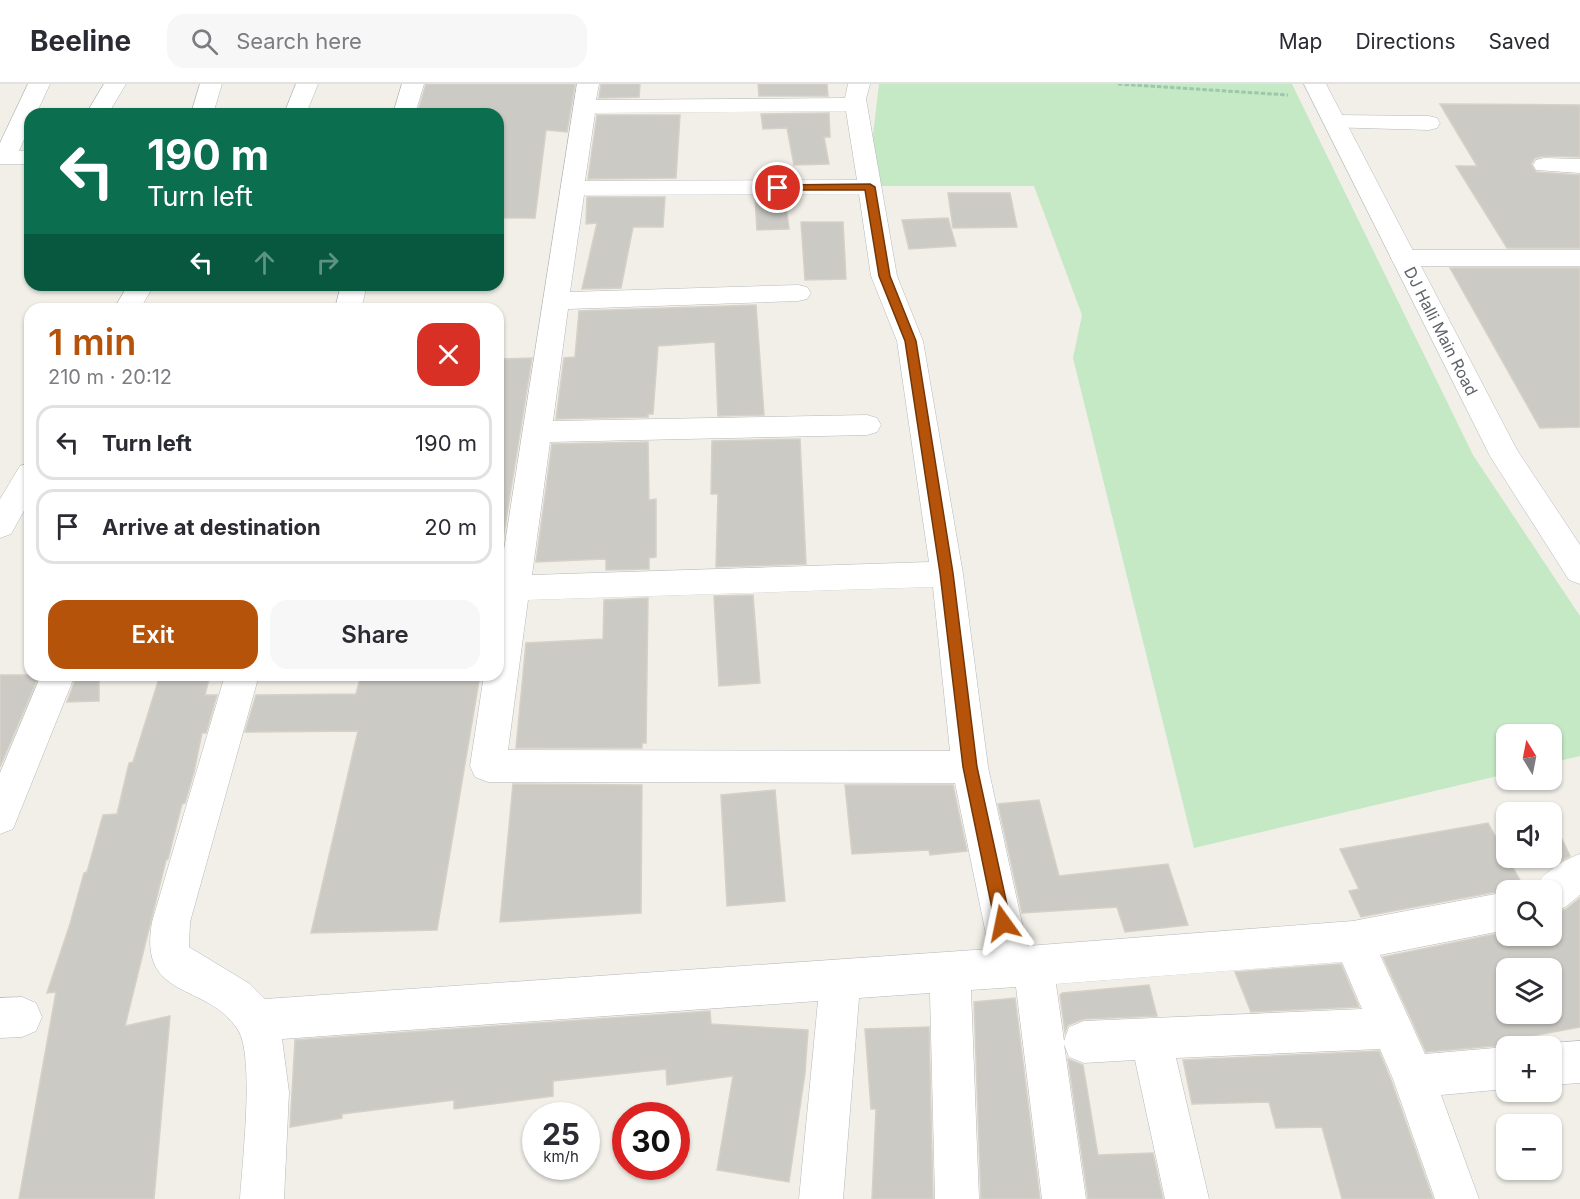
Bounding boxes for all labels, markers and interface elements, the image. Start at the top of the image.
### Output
search box [167,14,587,68]
text: Beeline [30,24,131,58]
icon: search [188,25,221,58]
text: Search here [236,28,362,54]
text: Map [1279,29,1322,54]
text: Directions [1355,29,1456,54]
text: Saved [1489,29,1550,54]
text: 190 m [147,129,269,180]
icon: left [48,132,126,210]
pin [752,162,803,213]
icon: arrive [761,171,794,204]
text: Turn left [147,180,253,213]
icon: left [185,246,218,279]
icon: ahead [248,246,281,279]
icon: right [311,246,344,279]
street label: DJ Halli Main Road [1400,263,1482,399]
text: 1 min [48,320,136,364]
button: close [417,323,480,386]
text: 210 m · 20:12 [48,365,172,389]
icon: left [51,426,84,459]
text: Turn left [102,430,192,456]
text: 190 m [415,430,477,456]
icon: arrive [51,510,84,543]
text: Arrive at destination [102,514,321,540]
text: 20 m [424,514,477,540]
button: Exit [48,600,258,669]
button: Share [270,600,480,669]
north arrow [1496,724,1562,790]
map controls [1496,724,1562,1180]
button: sound [1496,802,1562,868]
button: search [1496,880,1562,946]
position arrow [971,891,1035,955]
button: layers [1496,958,1562,1024]
button: + [1496,1036,1562,1102]
speed limit sign: 30 [612,1102,690,1180]
button: − [1496,1114,1562,1180]
text: 25 [542,1116,580,1152]
text: km/h [543,1147,579,1166]

